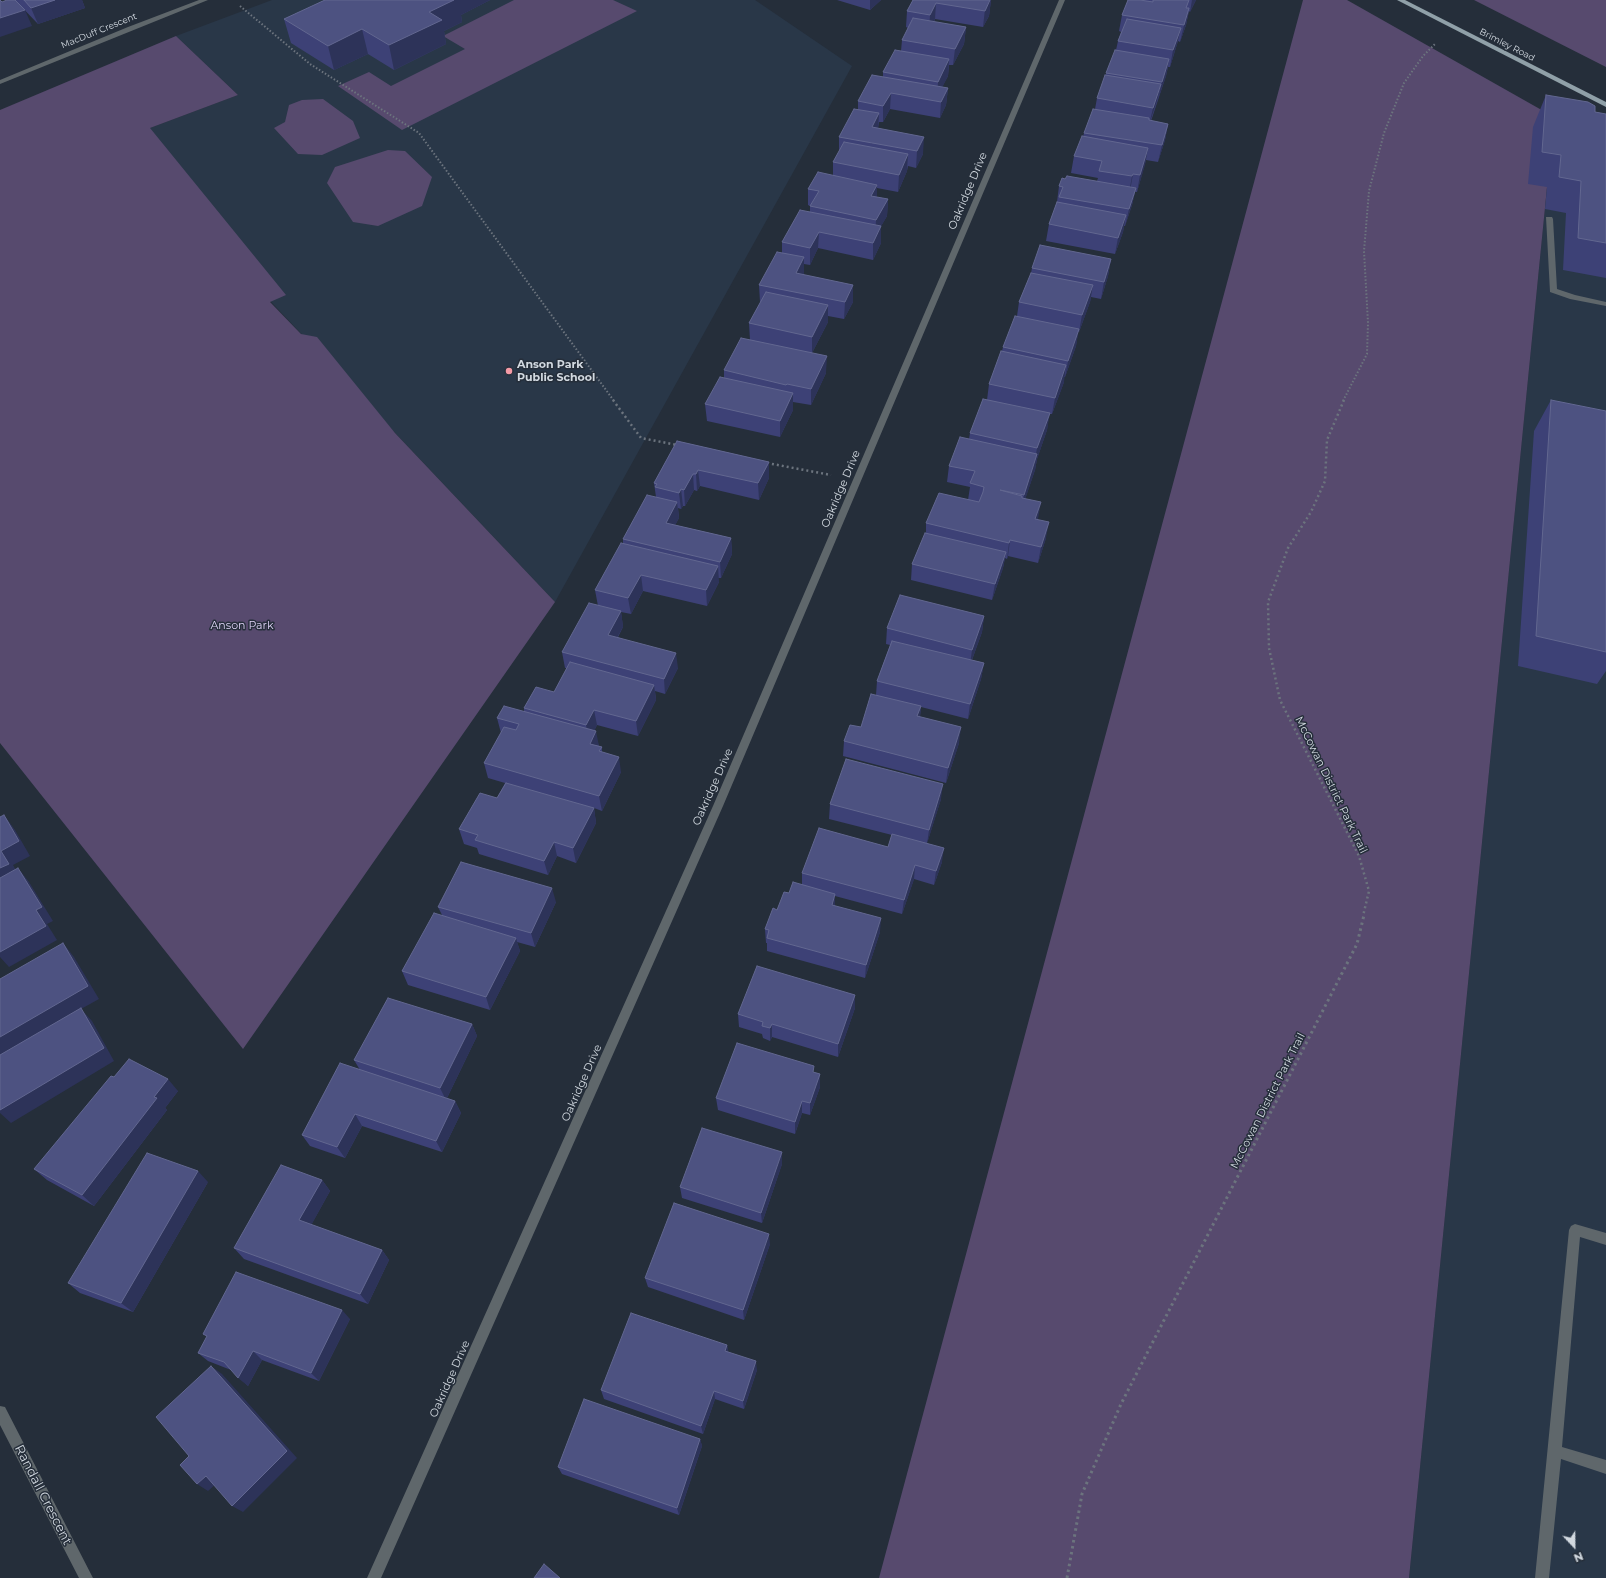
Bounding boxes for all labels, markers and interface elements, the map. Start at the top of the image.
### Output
street label: MacDuff Crescent [60,11,138,51]
street label: Brimley Road [1477,26,1537,64]
street label: Oakridge Drive [946,150,990,232]
place label: Anson Park Public School [517,358,595,384]
marker: Anson Park Public School [504,366,514,376]
street label: Oakridge Drive [819,448,863,530]
park label: Anson Park [210,619,274,633]
street label: McCowan District Park Trail [1292,714,1370,856]
street label: Oakridge Drive [690,746,736,828]
street label: McCowan District Park Trail [1228,1031,1308,1171]
street label: Oakridge Drive [559,1042,605,1124]
street label: Oakridge Drive [427,1338,473,1420]
street label: Randall Crescent [11,1442,75,1548]
north arrow [1554,1526,1594,1566]
text: N [1572,1549,1585,1565]

